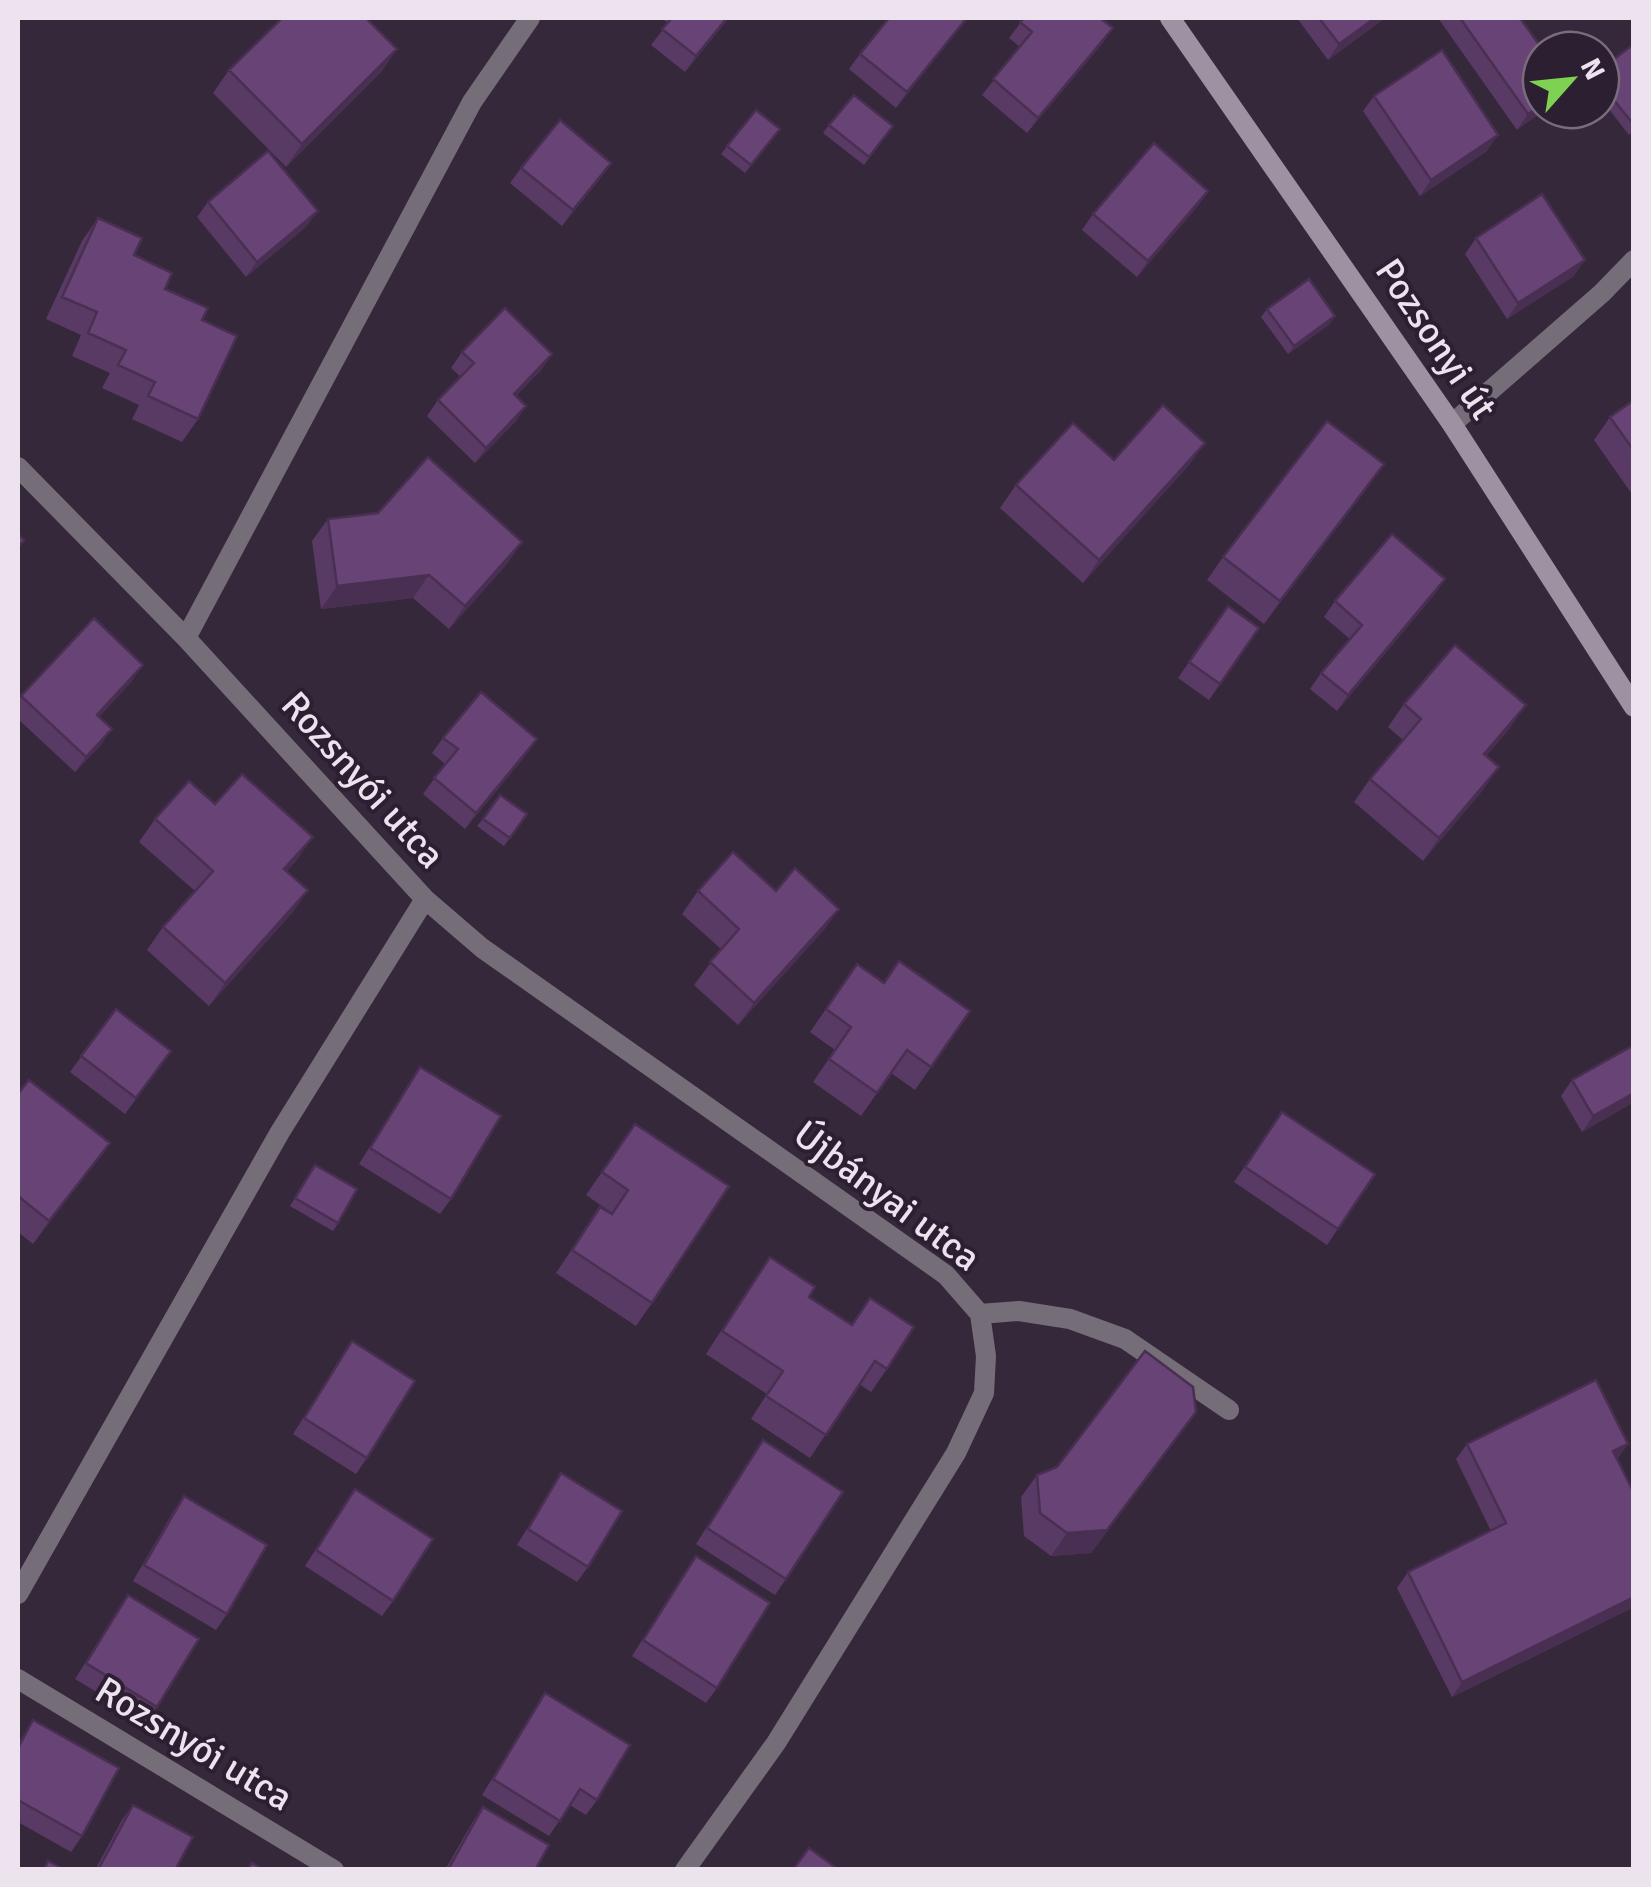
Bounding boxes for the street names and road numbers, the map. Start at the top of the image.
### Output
street label: Pozsonyi út [1365,250,1507,428]
street label: Rozsnyói utca [271,682,455,878]
street label: Újbányai utca [784,1111,990,1281]
street label: Rozsnyói utca [87,1667,301,1821]

